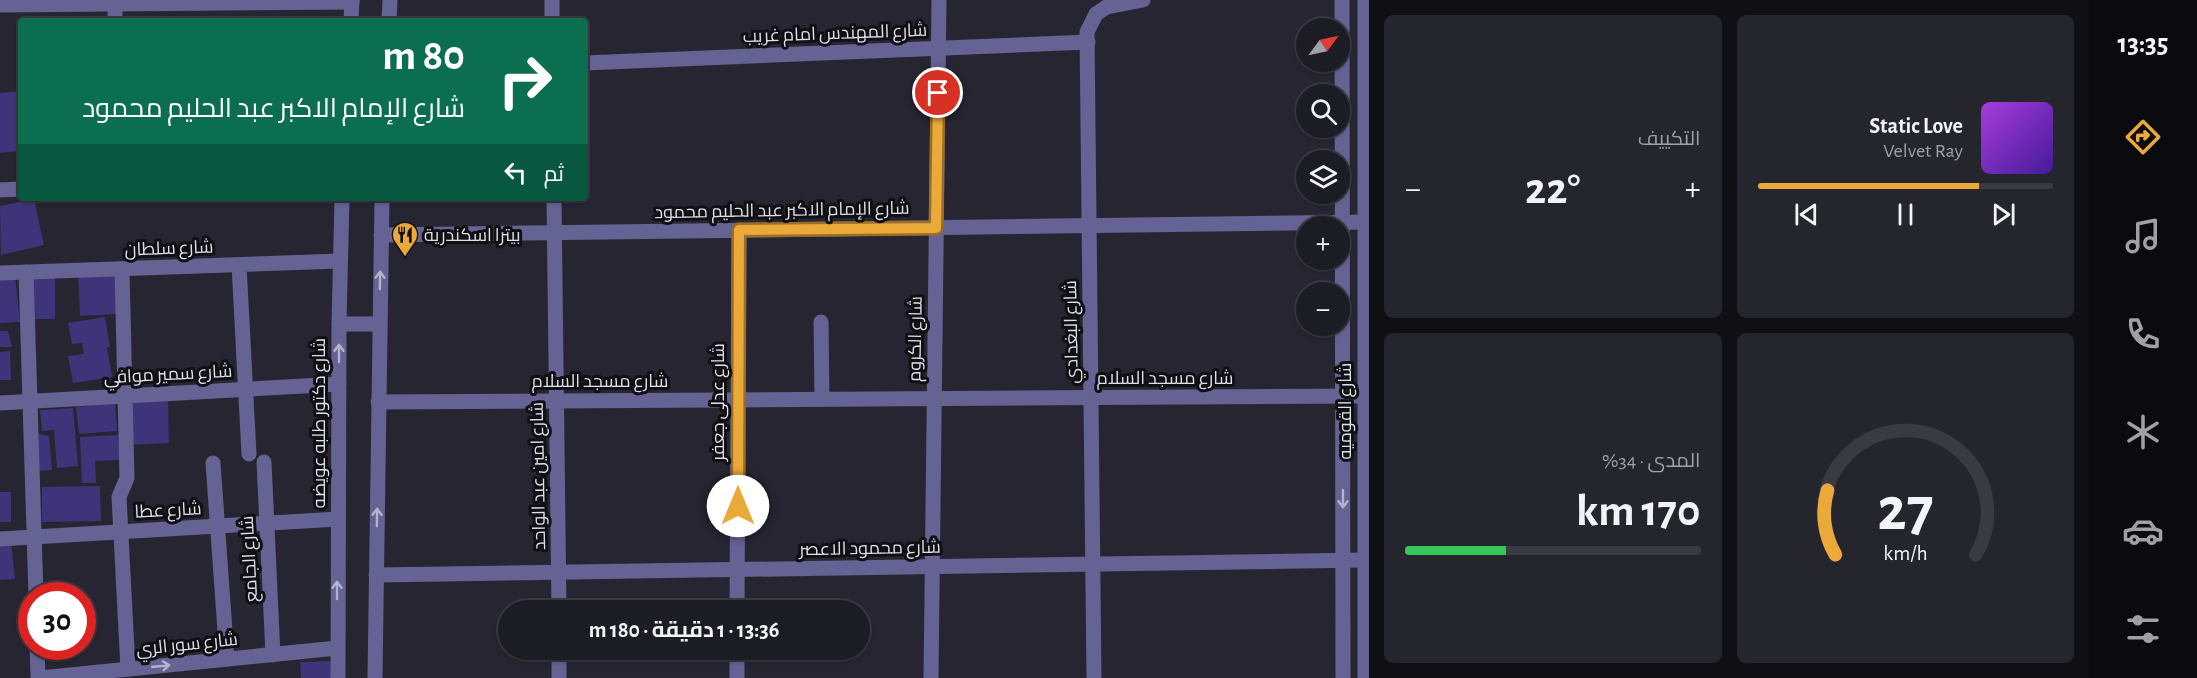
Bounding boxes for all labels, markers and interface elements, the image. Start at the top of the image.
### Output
north arrow [1296,18,1350,72]
map controls [1296,18,1350,336]
street label: شارع المهندس امام غريب [743,21,928,48]
text: 13:35 [2118,30,2168,57]
text: 80 m [382,35,465,77]
icon: right [486,42,564,120]
pin [912,67,963,118]
icon: arrive [921,76,954,109]
button: search [1296,84,1350,138]
text: شارع الإمام الاكبر عبد الحليم محمود [82,95,465,122]
text: Static Love [1869,115,1963,137]
icon: directions [2122,116,2164,158]
text: التكييف [1638,129,1701,149]
text: Velvet Ray [1883,141,1963,161]
button: layers [1296,150,1350,204]
icon: left [499,156,532,189]
text: ثم [544,163,564,185]
text: 22° [1525,167,1581,212]
text: − [1405,173,1421,206]
text: + [1685,173,1700,206]
icon: previous [1790,198,1823,231]
icon: pause [1889,198,1922,231]
icon: next [1987,198,2020,231]
street label: شارع الإمام الاكبر عبد الحليم محمود [654,199,910,224]
icon: music [2122,215,2164,257]
button: + [1296,216,1350,270]
restaurant icon: بيترا اسكندرية [390,220,420,258]
place label: بيترا اسكندرية [424,227,520,246]
street label: شارع سلطان [124,237,214,262]
one-way arrow [374,270,386,290]
street label: شارع البغدادي [1061,280,1086,384]
button: − [1296,282,1350,336]
street label: شارع الكروم [905,296,928,382]
icon: phone [2122,313,2164,355]
street label: شارع دكتور طلبه عويضه [310,338,331,508]
one-way arrow [333,343,345,363]
street label: شارع عدلى جعفر [709,343,730,462]
street label: شارع سمير موافي [103,362,233,391]
street label: شارع القوميه [1336,363,1357,459]
street label: شارع مسجد السلام [1097,369,1233,390]
street label: شارع مسجد السلام [532,372,668,393]
street label: شارع امين عبد الواحد [528,402,551,550]
icon: climate [2122,411,2164,453]
text: المدى · 34% [1602,451,1701,471]
position arrow [706,474,770,538]
text: 27 [1877,479,1933,541]
one-way arrow [1337,489,1349,509]
text: 170 km [1576,489,1701,534]
street label: شارع عطا [134,499,202,524]
one-way arrow [371,507,382,527]
icon: car [2122,510,2164,552]
street label: شارع الجامع [238,515,263,603]
street label: شارع محمود الاعصر [798,538,941,561]
text: km/h [1883,543,1927,564]
one-way arrow [331,580,343,600]
speed limit sign: 30 [18,582,96,660]
icon: filters [2122,608,2164,650]
text: 13:36 · 1 دقيقة · 180 m [589,619,779,641]
street label: شارع سور الري [135,630,239,663]
one-way arrow [151,660,170,671]

